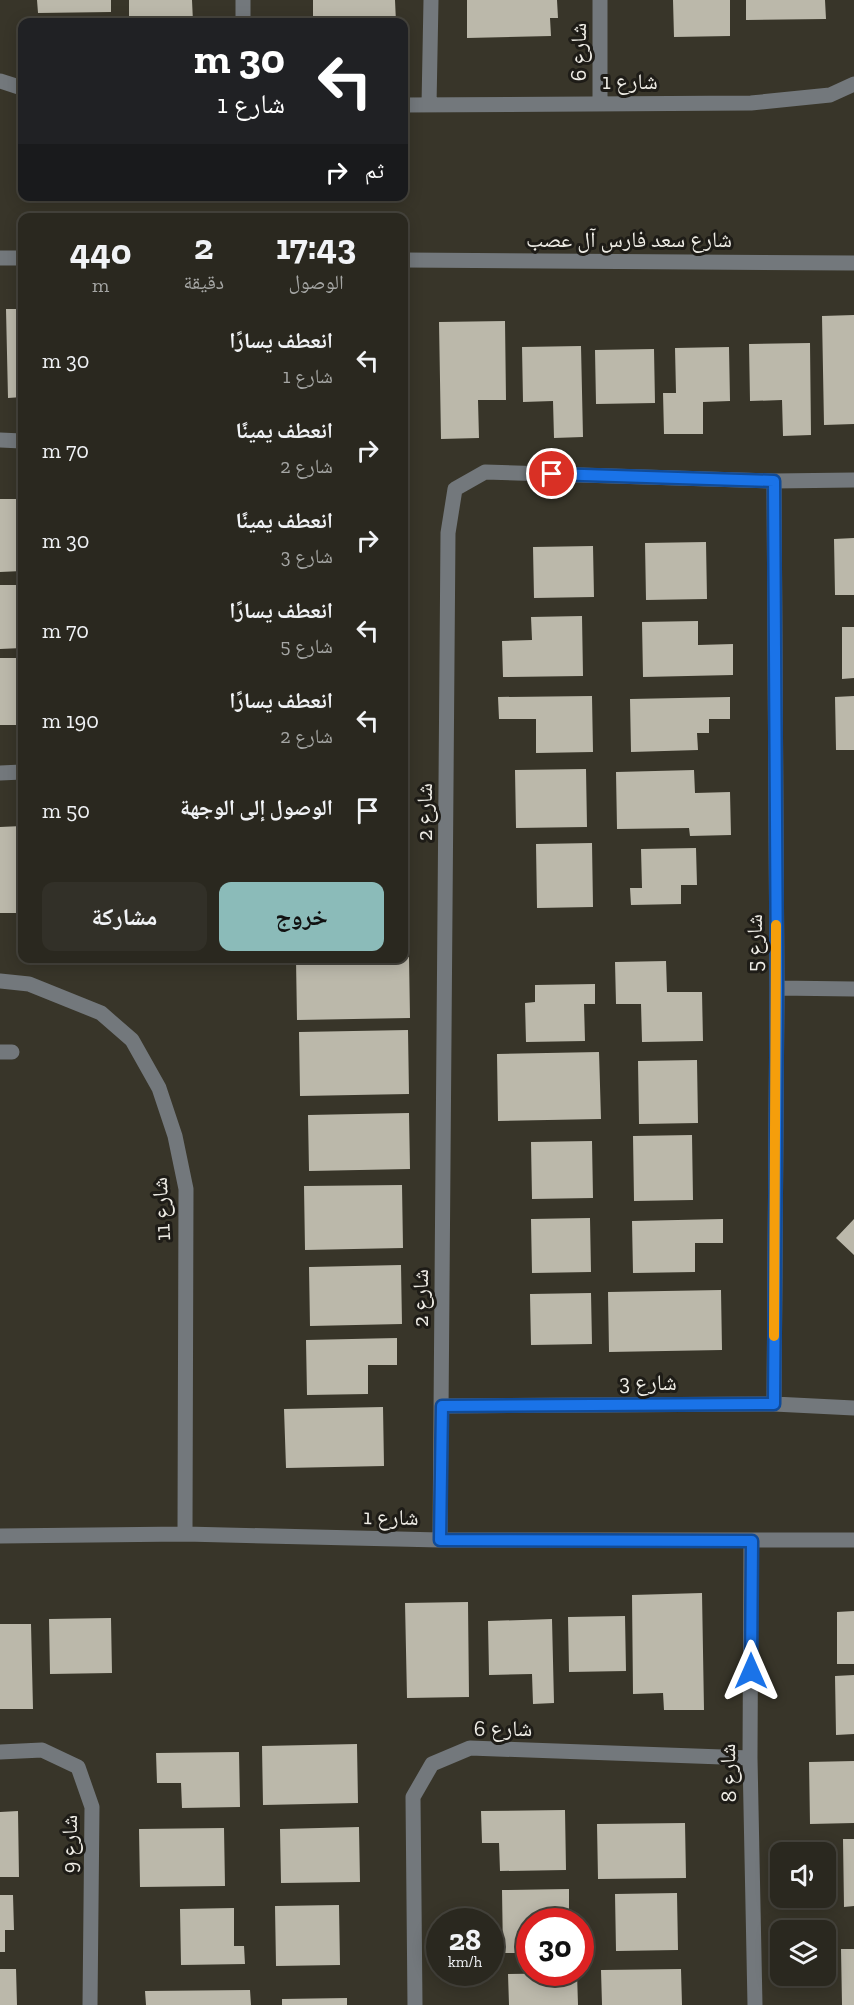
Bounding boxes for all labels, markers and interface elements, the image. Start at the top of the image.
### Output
street label: شارع 6 [565,23,592,81]
text: 30 m [194,33,285,84]
icon: left [306,42,384,120]
street label: شارع 1 [602,68,658,95]
text: شارع 1 [217,88,285,120]
icon: right [320,156,353,189]
text: ثم [365,157,384,184]
text: 2 [194,225,213,268]
text: 17:43 [276,225,356,268]
street label: شارع سعد فارس آل عصب [526,226,732,253]
text: 440 [70,230,132,273]
text: دقيقة [183,270,224,294]
text: الوصول [288,270,344,294]
text: m [92,273,109,297]
text: انعطف يسارًا [229,327,333,354]
icon: left [351,344,384,377]
text: 30 m [42,347,89,374]
text: شارع 1 [283,364,333,388]
text: انعطف يمينًا [236,417,333,444]
icon: right [351,434,384,467]
text: 70 m [42,437,89,464]
pin [526,448,577,499]
text: شارع 2 [280,454,333,478]
icon: arrive [535,457,568,490]
text: انعطف يمينًا [236,507,333,534]
icon: right [351,524,384,557]
text: 30 m [42,527,89,554]
text: شارع 3 [281,544,333,568]
text: انعطف يسارًا [229,597,333,624]
icon: left [351,614,384,647]
text: 70 m [42,617,89,644]
text: شارع 5 [280,634,333,658]
text: انعطف يسارًا [229,687,333,714]
icon: left [351,704,384,737]
text: 190 m [42,707,99,734]
text: شارع 2 [280,724,333,748]
street label: شارع 2 [411,783,438,841]
text: الوصول إلى الوجهة [180,794,333,821]
icon: arrive [351,794,384,827]
text: 50 m [42,797,90,824]
button: مشاركة [42,882,207,951]
button: خروج [219,882,384,951]
street label: شارع 5 [741,914,768,972]
street label: شارع 11 [146,1176,176,1242]
street label: شارع 2 [407,1269,434,1327]
street label: شارع 3 [619,1369,677,1396]
street label: شارع 1 [363,1503,419,1531]
position arrow [719,1639,783,1703]
street label: شارع 6 [474,1715,532,1742]
street label: شارع 8 [714,1743,742,1803]
street label: شارع 9 [56,1815,83,1873]
map controls [770,1842,836,1986]
button: sound [770,1842,836,1908]
speed limit sign: 30 [516,1908,594,1986]
button: layers [770,1920,836,1986]
text: 28 [449,1922,481,1958]
text: km/h [448,1953,482,1971]

